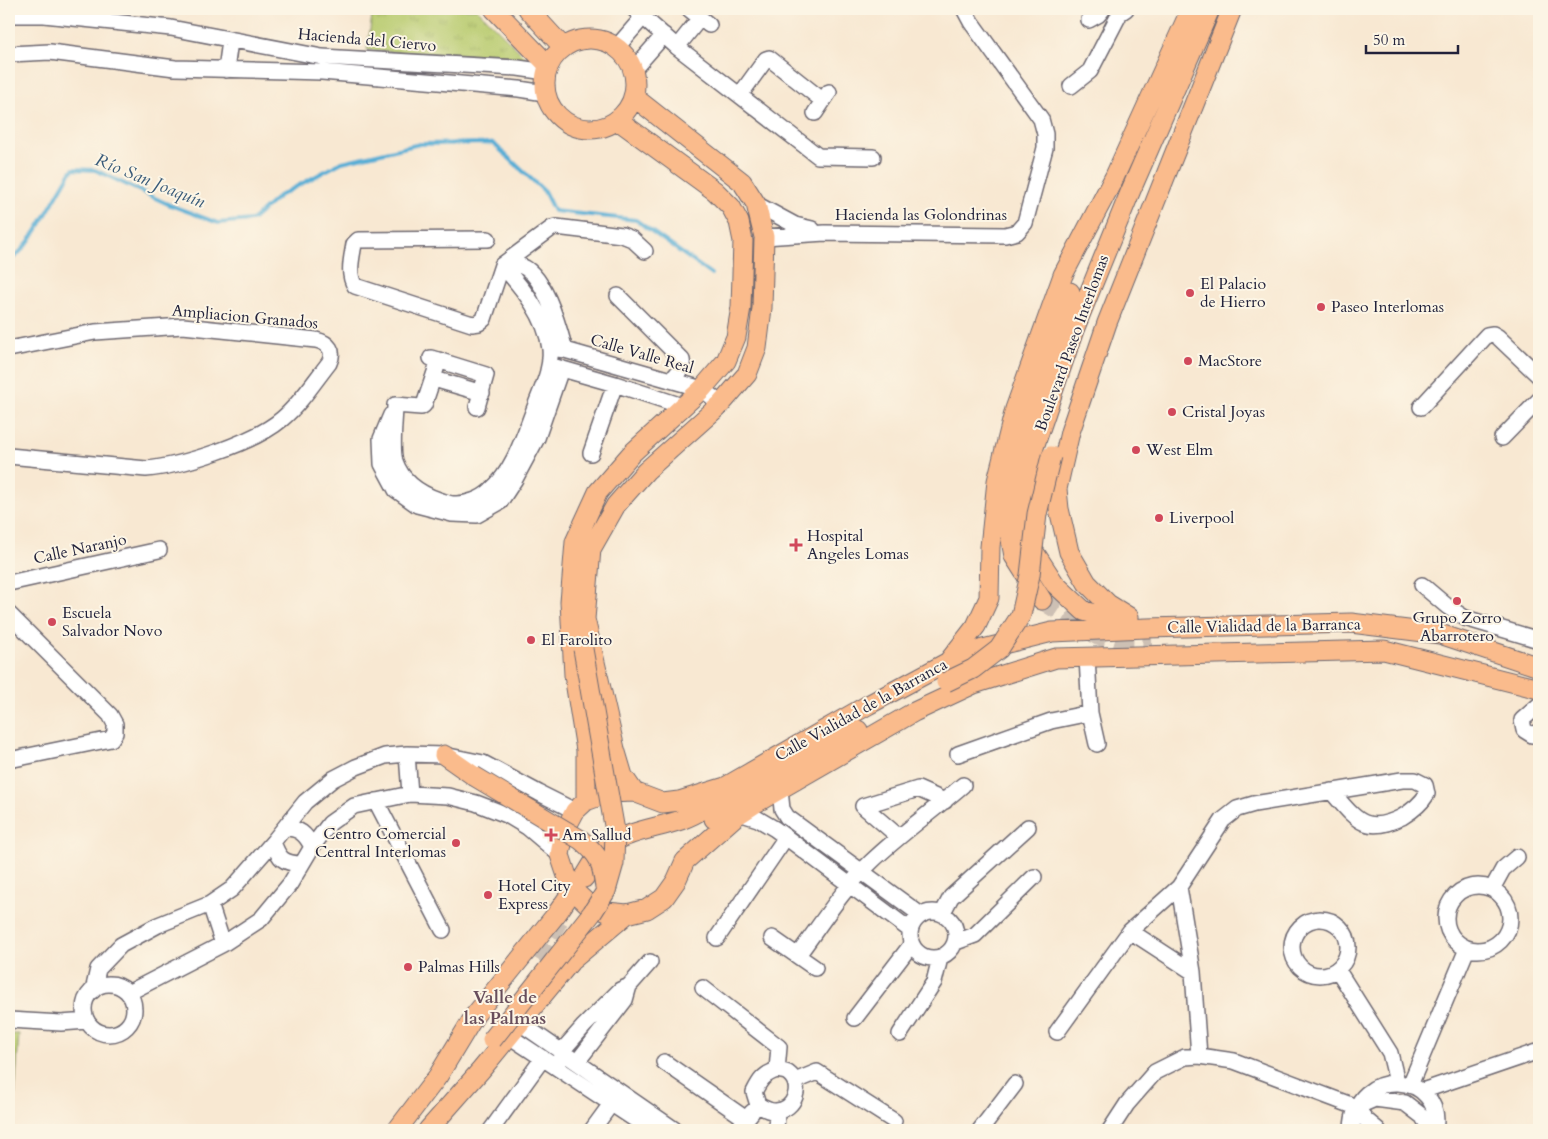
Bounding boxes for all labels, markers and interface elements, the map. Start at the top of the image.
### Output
scale bar [1366,22,1458,54]
street label: Hacienda del Ciervo [297,23,437,57]
text: 50 m [1373,30,1405,50]
water label: Río San Joaquín [91,148,209,215]
street label: Hacienda las Golondrinas [835,204,1007,226]
street label: Boulevard Paseo Interlomas [1030,252,1114,434]
place label: El Palacio de Hierro [1200,273,1266,313]
marker: El Palacio de Hierro [1184,287,1196,299]
place label: Paseo Interlomas [1331,296,1444,318]
street label: Ampliacion Granados [171,300,319,334]
marker: Paseo Interlomas [1315,301,1327,313]
street label: Calle Valle Real [588,329,696,379]
place label: MacStore [1198,350,1262,372]
marker: MacStore [1182,355,1194,367]
place label: Cristal Joyas [1182,401,1265,423]
marker: Cristal Joyas [1166,406,1178,418]
place label: West Elm [1145,439,1214,461]
marker: West Elm [1130,444,1142,456]
place label: Liverpool [1169,507,1234,529]
marker: Liverpool [1153,512,1165,524]
place label: Hospital Angeles Lomas [807,525,909,565]
street label: Calle Naranjo [32,528,129,570]
marker: Hospital Angeles Lomas [789,538,803,552]
marker: Grupo Zorro Abarrotero [1451,595,1463,607]
place label: Escuela Salvador Novo [62,602,163,642]
place label: Grupo Zorro Abarrotero [1412,607,1502,647]
street label: Calle Vialidad de la Barranca [1167,613,1361,639]
marker: Escuela Salvador Novo [46,616,58,628]
place label: El Farolito [541,629,612,651]
marker: El Farolito [525,634,537,646]
street label: Calle Vialidad de la Barranca [771,653,951,767]
place label: Centro Comercial Centtral Interlomas [315,823,446,863]
place label: Am Sallud [562,824,632,846]
marker: Am Sallud [544,828,558,842]
marker: Centro Comercial Centtral Interlomas [450,837,462,849]
place label: Hotel City Express [498,875,572,915]
marker: Hotel City Express [482,889,494,901]
place label: Palmas Hills [418,956,500,978]
marker: Palmas Hills [402,961,414,973]
district label: Valle de las Palmas [464,985,546,1031]

